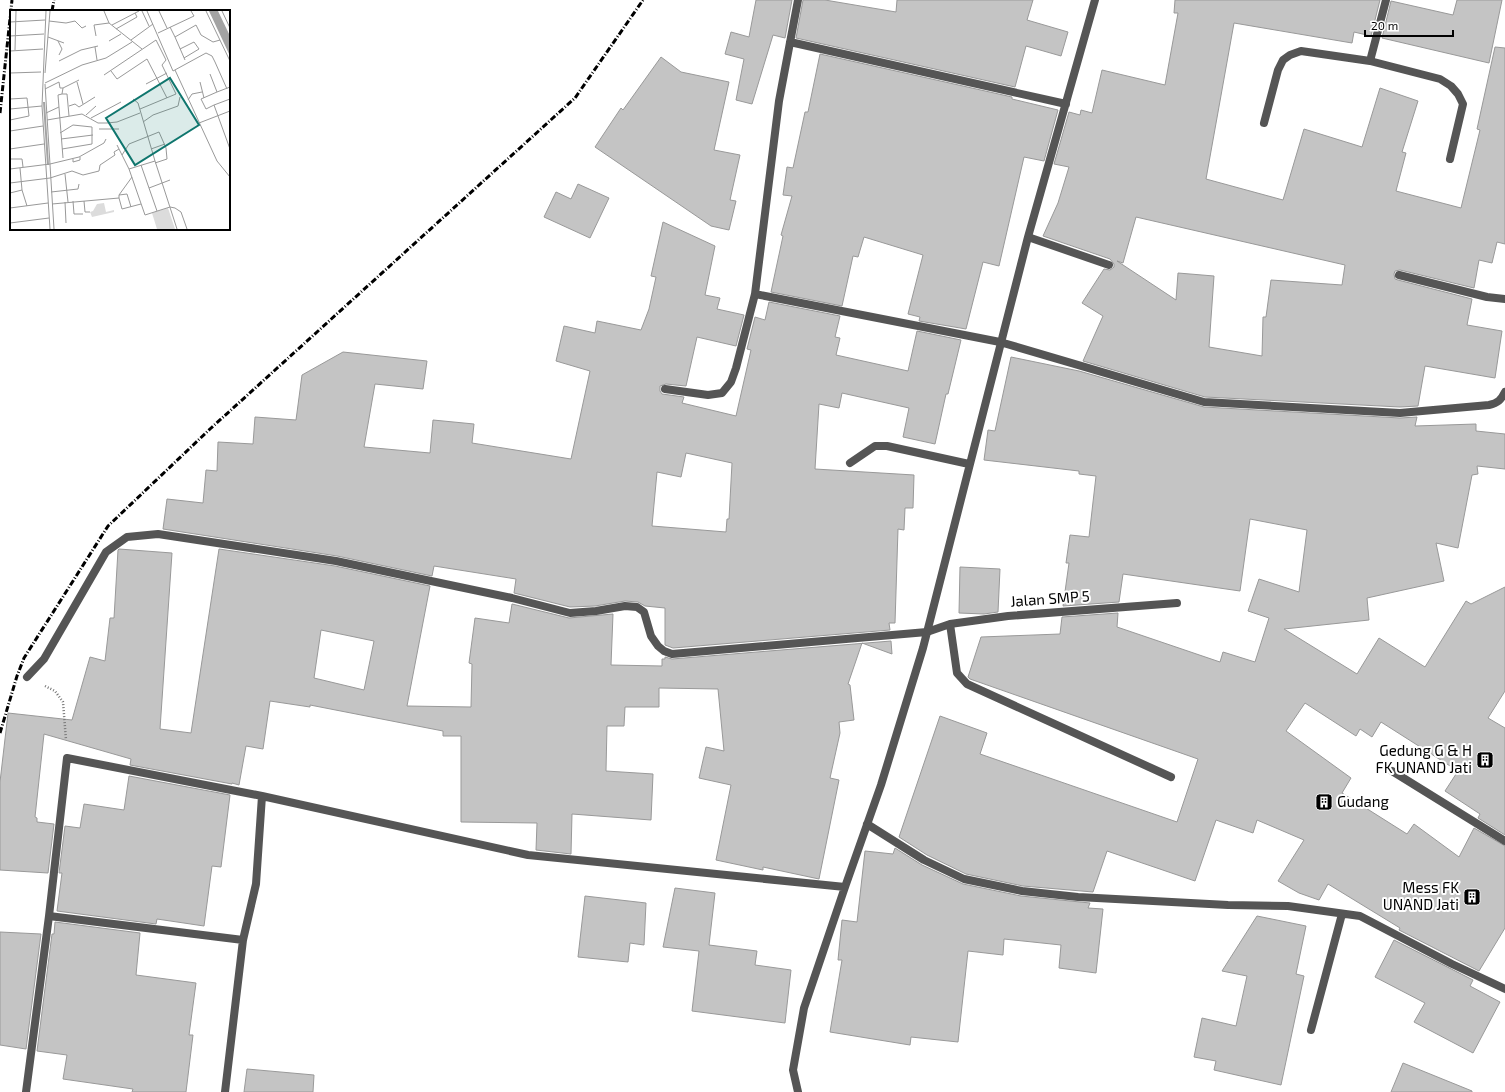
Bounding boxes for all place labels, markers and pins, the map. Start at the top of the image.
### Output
place label: Gedung G & H FK UNAND Jati [1376,741,1472,776]
building icon: Gedung G & H FK UNAND Jati [1475,750,1495,770]
building icon: Gudang [1314,792,1334,812]
place label: Gudang [1337,792,1390,810]
place label: Mess FK UNAND Jati [1383,878,1459,913]
building icon: Mess FK UNAND Jati [1462,887,1482,907]

